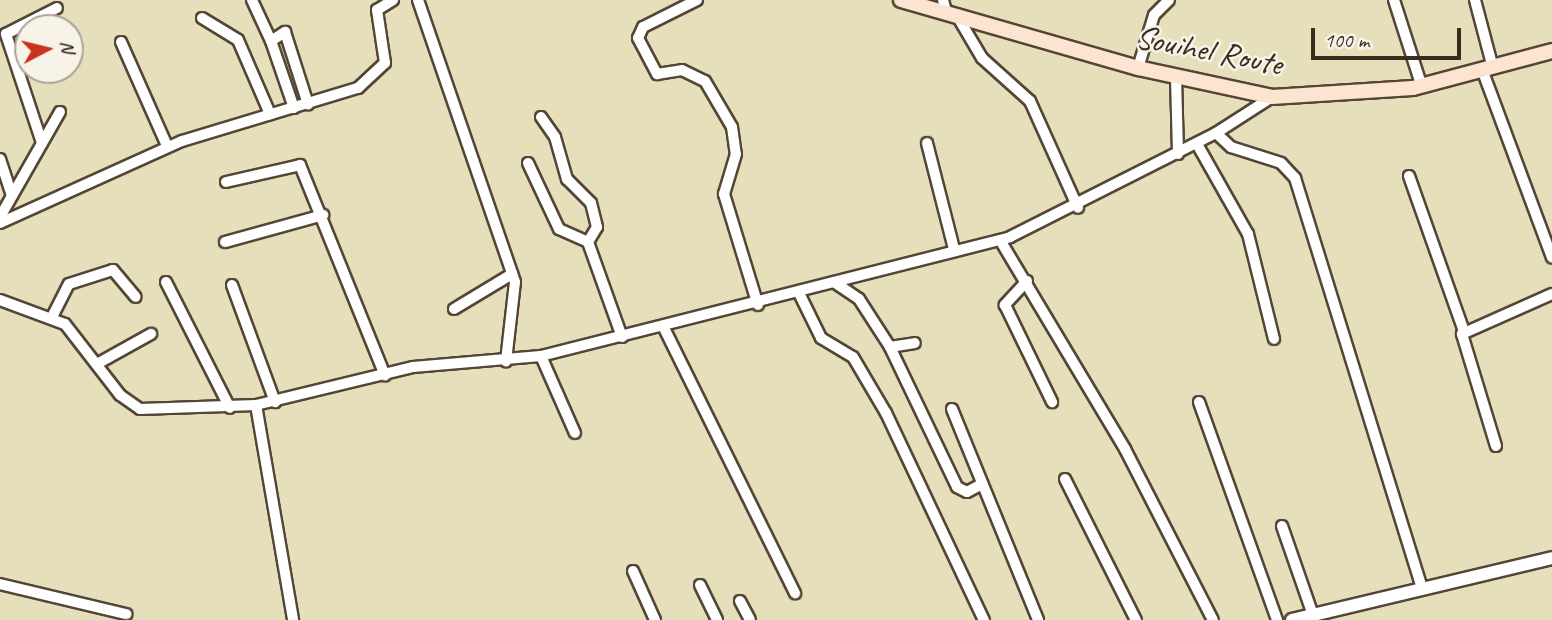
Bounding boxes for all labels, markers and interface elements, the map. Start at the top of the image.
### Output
north arrow [14,14,84,84]
scale bar [1314,14,1464,58]
street label: Souihel Route [1132,17,1286,85]
text: 100 m [1324,27,1369,53]
text: N [55,39,80,54]

